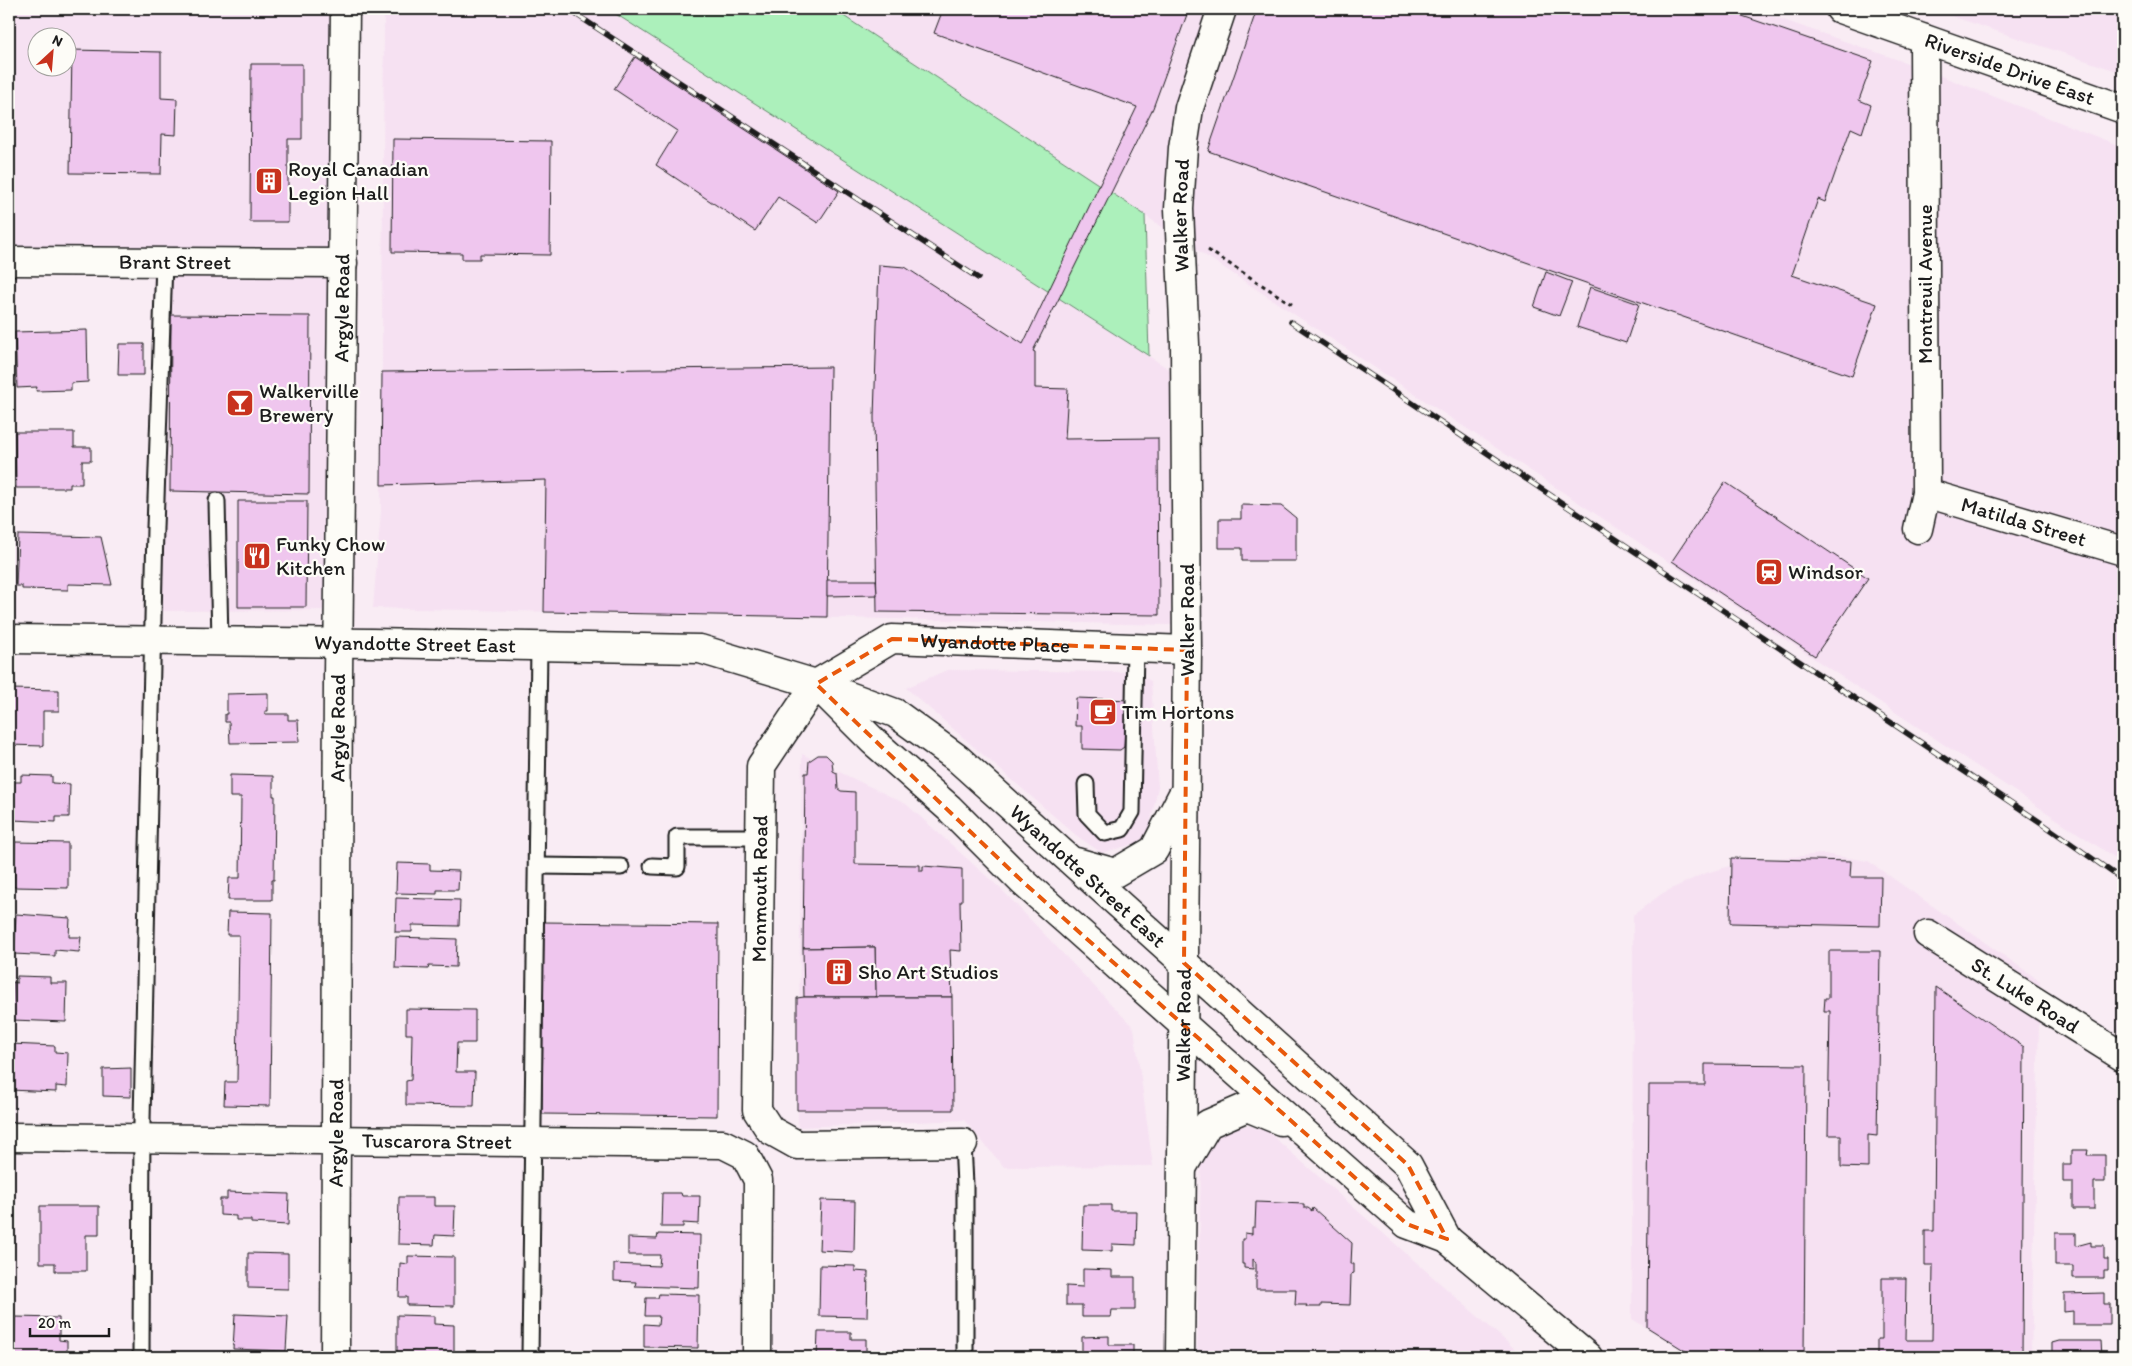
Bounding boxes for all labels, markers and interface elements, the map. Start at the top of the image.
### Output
street label: Riverside Drive East [1922,27,2098,110]
north arrow [28,28,78,78]
text: N [50,31,65,50]
place label: Royal Canadian Legion Hall [288,156,428,205]
street label: Walker Road [1166,157,1194,273]
building icon: Royal Canadian Legion Hall [254,166,284,196]
street label: Montreuil Avenue [1912,204,1937,364]
street label: Brant Street [119,249,231,274]
street label: Argyle Road [328,254,354,362]
place label: Walkerville Brewery [259,378,359,427]
bar icon: Walkerville Brewery [225,388,255,418]
street label: Matilda Street [1958,491,2090,552]
place label: Funky Chow Kitchen [276,531,385,580]
restaurant icon: Funky Chow Kitchen [242,541,272,571]
station icon: Windsor [1754,557,1784,587]
place label: Windsor [1788,559,1864,584]
street label: Walker Road [1174,563,1199,677]
street label: Wyandotte Place [920,627,1071,658]
street label: Wyandotte Street East [314,629,516,658]
street label: Argyle Road [325,674,350,782]
cafe icon: Tim Hortons [1088,697,1118,727]
place label: Tim Hortons [1122,699,1234,724]
street label: Wyandotte Street East [1005,799,1171,952]
street label: Monmouth Road [746,815,772,963]
street label: St. Luke Road [1967,951,2085,1039]
building icon: Sho Art Studios [824,957,854,987]
place label: Sho Art Studios [858,959,999,984]
street label: Walker Road [1170,968,1196,1082]
street label: Argyle Road [323,1079,348,1187]
street label: Tuscarora Street [362,1127,512,1154]
scale bar [30,1306,109,1338]
text: 20 m [38,1314,72,1332]

